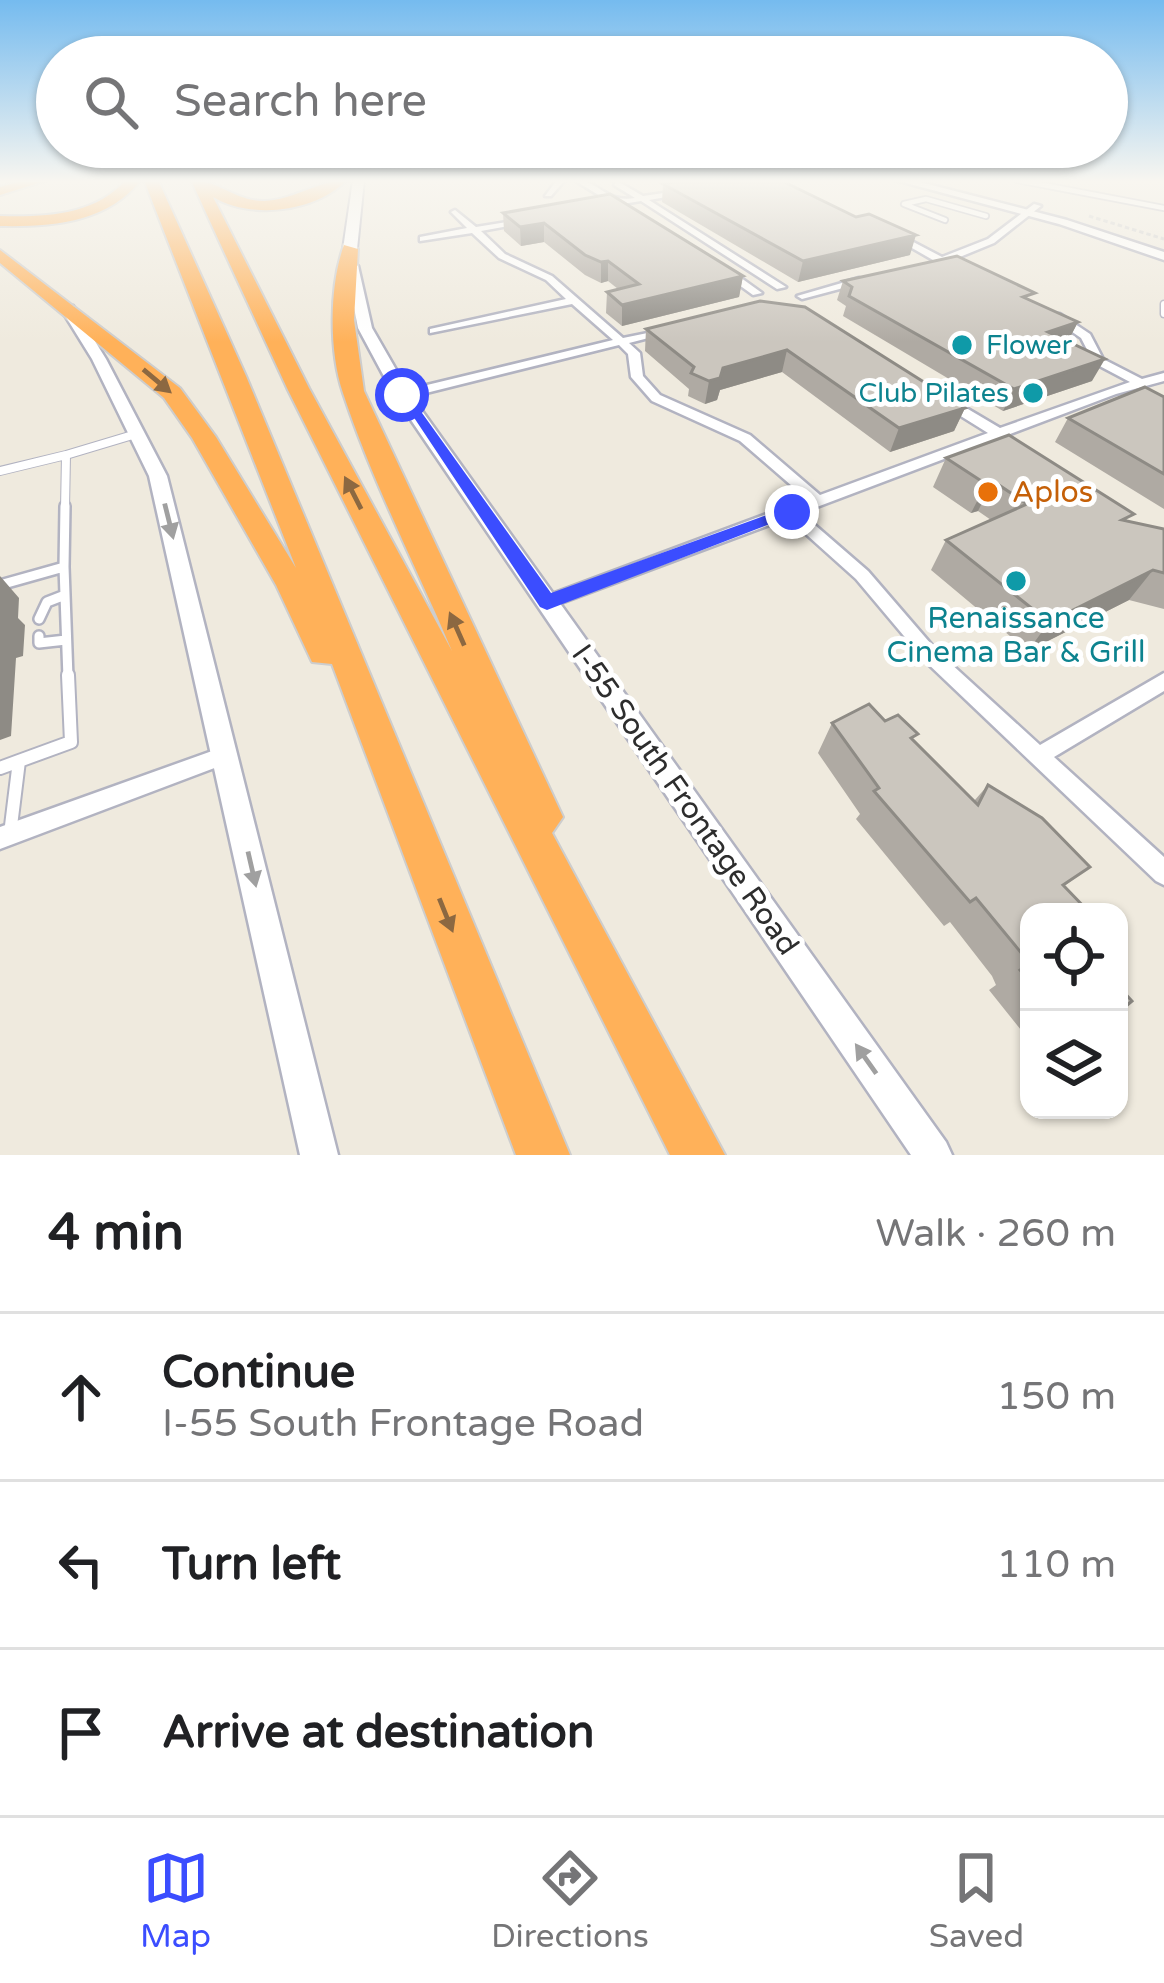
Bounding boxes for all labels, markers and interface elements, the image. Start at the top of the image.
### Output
search box [36,36,1128,168]
icon: search [78,69,144,135]
text: Search here [174,75,427,129]
place label: Flower [986,329,1073,362]
marker: Flower [949,332,975,358]
one-way arrow [142,367,172,393]
route start [375,368,429,422]
place label: Club Pilates [858,377,1009,410]
marker: Club Pilates [1020,380,1046,406]
place label: Aplos [1012,474,1093,511]
one-way arrow [343,475,363,510]
marker: Aplos [975,479,1001,505]
route end [765,485,819,539]
one-way arrow [160,503,179,540]
marker: Renaissance Cinema Bar & Grill [1003,568,1029,594]
place label: Renaissance Cinema Bar & Grill [886,600,1146,671]
one-way arrow [447,611,467,646]
street label: I-55 South Frontage Road [563,638,807,962]
one-way arrow [243,851,262,888]
one-way arrow [437,898,456,934]
map controls [1020,903,1128,1119]
button: locate [1020,903,1128,1011]
button: layers [1020,1011,1128,1119]
one-way arrow [855,1043,878,1075]
text: 4 min [48,1202,184,1264]
text: Walk · 260 m [875,1210,1116,1257]
text: Continue [162,1346,355,1400]
icon: ahead [48,1364,114,1430]
text: 150 m [997,1373,1116,1420]
text: I-55 South Frontage Road [162,1400,644,1447]
icon: left [48,1532,114,1598]
text: Turn left [162,1538,341,1592]
text: 110 m [997,1541,1116,1588]
icon: arrive [48,1700,114,1766]
text: Arrive at destination [162,1706,594,1760]
tab: Map [140,1845,211,1956]
tab: Directions [491,1845,649,1956]
tab: Saved [929,1845,1024,1956]

